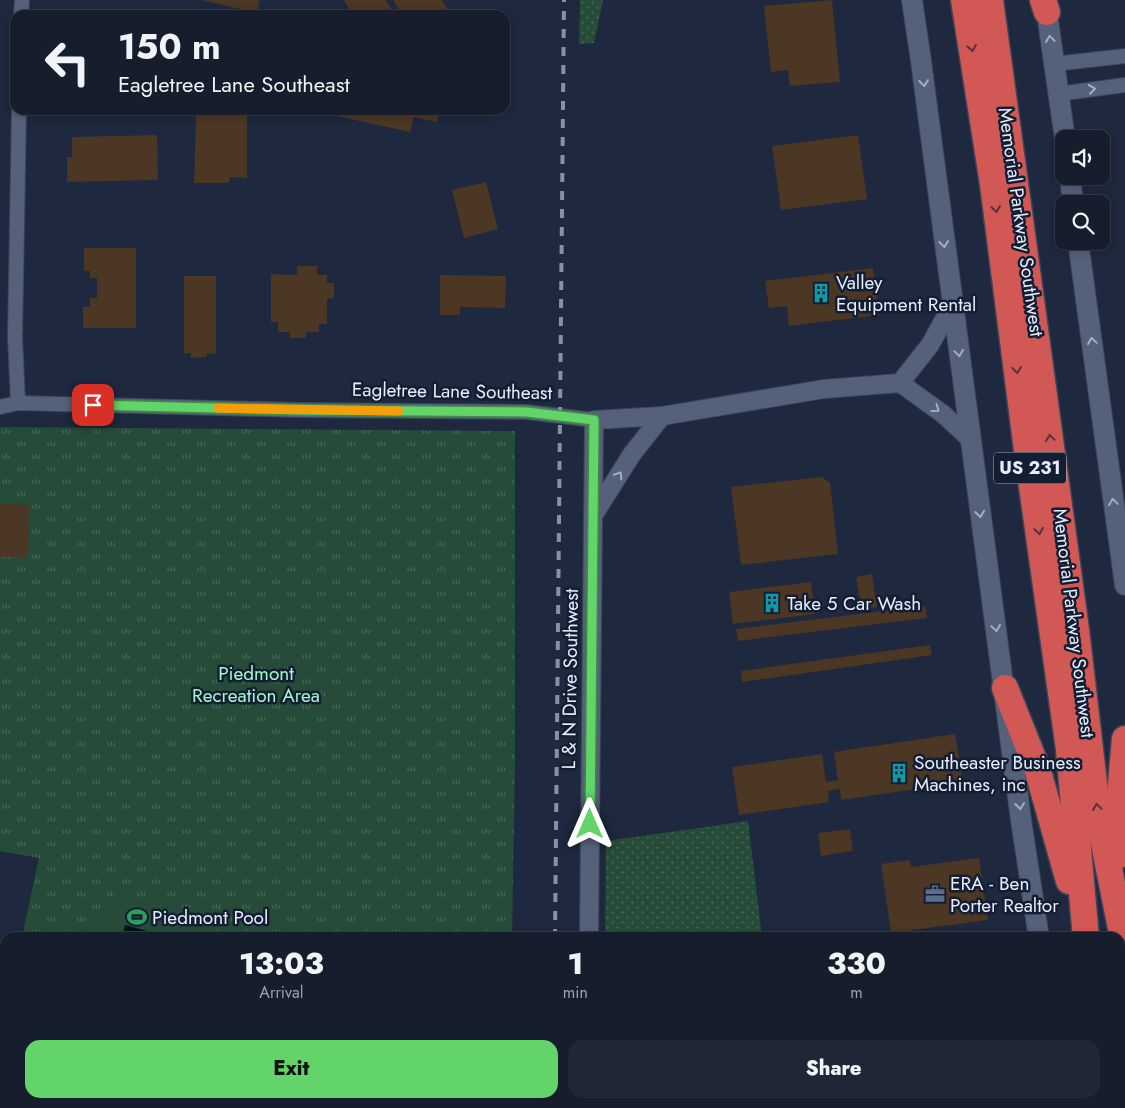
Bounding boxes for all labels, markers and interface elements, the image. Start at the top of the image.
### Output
text: 150 m [118,22,221,72]
icon: left [35,30,100,95]
one-way arrow [1046,34,1056,43]
one-way arrow [966,45,977,53]
text: Eagletree Lane Southeast [118,68,350,100]
one-way arrow [918,79,929,87]
one-way arrow [1087,85,1096,95]
street label: Memorial Parkway Southwest [992,106,1051,339]
map controls [1055,130,1110,250]
button: sound [1055,130,1110,185]
button: search [1055,195,1110,250]
one-way arrow [990,205,1001,213]
one-way arrow [939,240,949,248]
place label: Valley Equipment Rental [836,269,976,318]
building icon: Valley Equipment Rental [810,282,832,304]
one-way arrow [1087,336,1098,344]
one-way arrow [953,349,963,357]
one-way arrow [1011,366,1022,374]
street label: Eagletree Lane Southeast [352,376,553,406]
pin [72,384,114,426]
icon: arrive [79,391,107,419]
one-way arrow [930,403,940,412]
one-way arrow [1045,433,1056,441]
road number: US 231 [994,452,1066,483]
one-way arrow [613,471,622,480]
one-way arrow [1109,497,1119,506]
street label: Memorial Parkway Southwest [1047,507,1102,740]
one-way arrow [974,510,985,518]
one-way arrow [1033,527,1043,535]
street label: L & N Drive Southwest [555,588,585,770]
place label: Take 5 Car Wash [787,590,921,617]
building icon: Take 5 Car Wash [761,592,783,614]
one-way arrow [991,623,1001,632]
park label: Piedmont Recreation Area [192,660,320,709]
place label: Southeaster Business Machines, inc [914,749,1081,798]
building icon: Southeaster Business Machines, inc [888,762,910,784]
position arrow [563,797,615,849]
one-way arrow [1014,802,1024,810]
one-way arrow [1093,803,1103,811]
place label: ERA - Ben Porter Realtor [950,870,1059,919]
office icon: ERA - Ben Porter Realtor [924,883,946,905]
place label: Piedmont Pool [152,904,268,931]
sports icon: Piedmont Pool [126,906,148,928]
text: 13:03 [239,942,324,985]
text: 1 [567,942,583,985]
text: 330 [827,942,886,985]
text: Arrival [259,981,303,1004]
text: min [563,981,588,1004]
text: m [850,981,863,1004]
button: Exit [25,1040,558,1098]
button: Share [568,1040,1100,1098]

